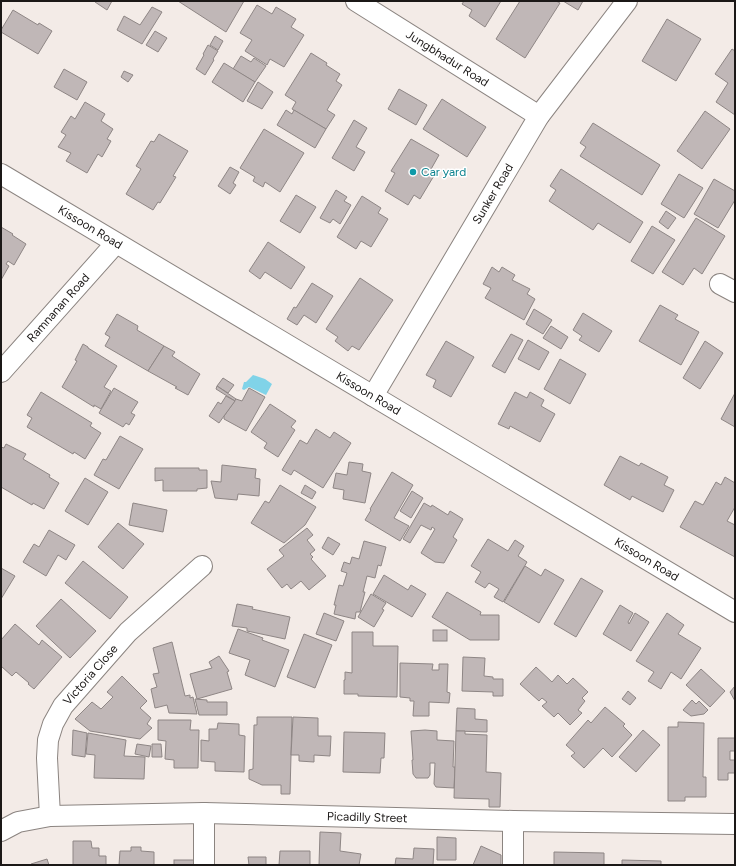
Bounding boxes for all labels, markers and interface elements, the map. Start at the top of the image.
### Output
street label: Jungbhadur Road [404,27,491,90]
street label: Sunker Road [470,161,516,227]
place label: Car yard [421,165,466,179]
marker: Car yard [408,167,418,177]
street label: Kissoon Road [56,203,125,252]
street label: Ramnanan Road [24,271,92,345]
street label: Kissoon Road [334,369,403,418]
street label: Kissoon Road [612,535,682,584]
street label: Victoria Close [60,641,121,708]
street label: Picadilly Street [327,809,408,825]

